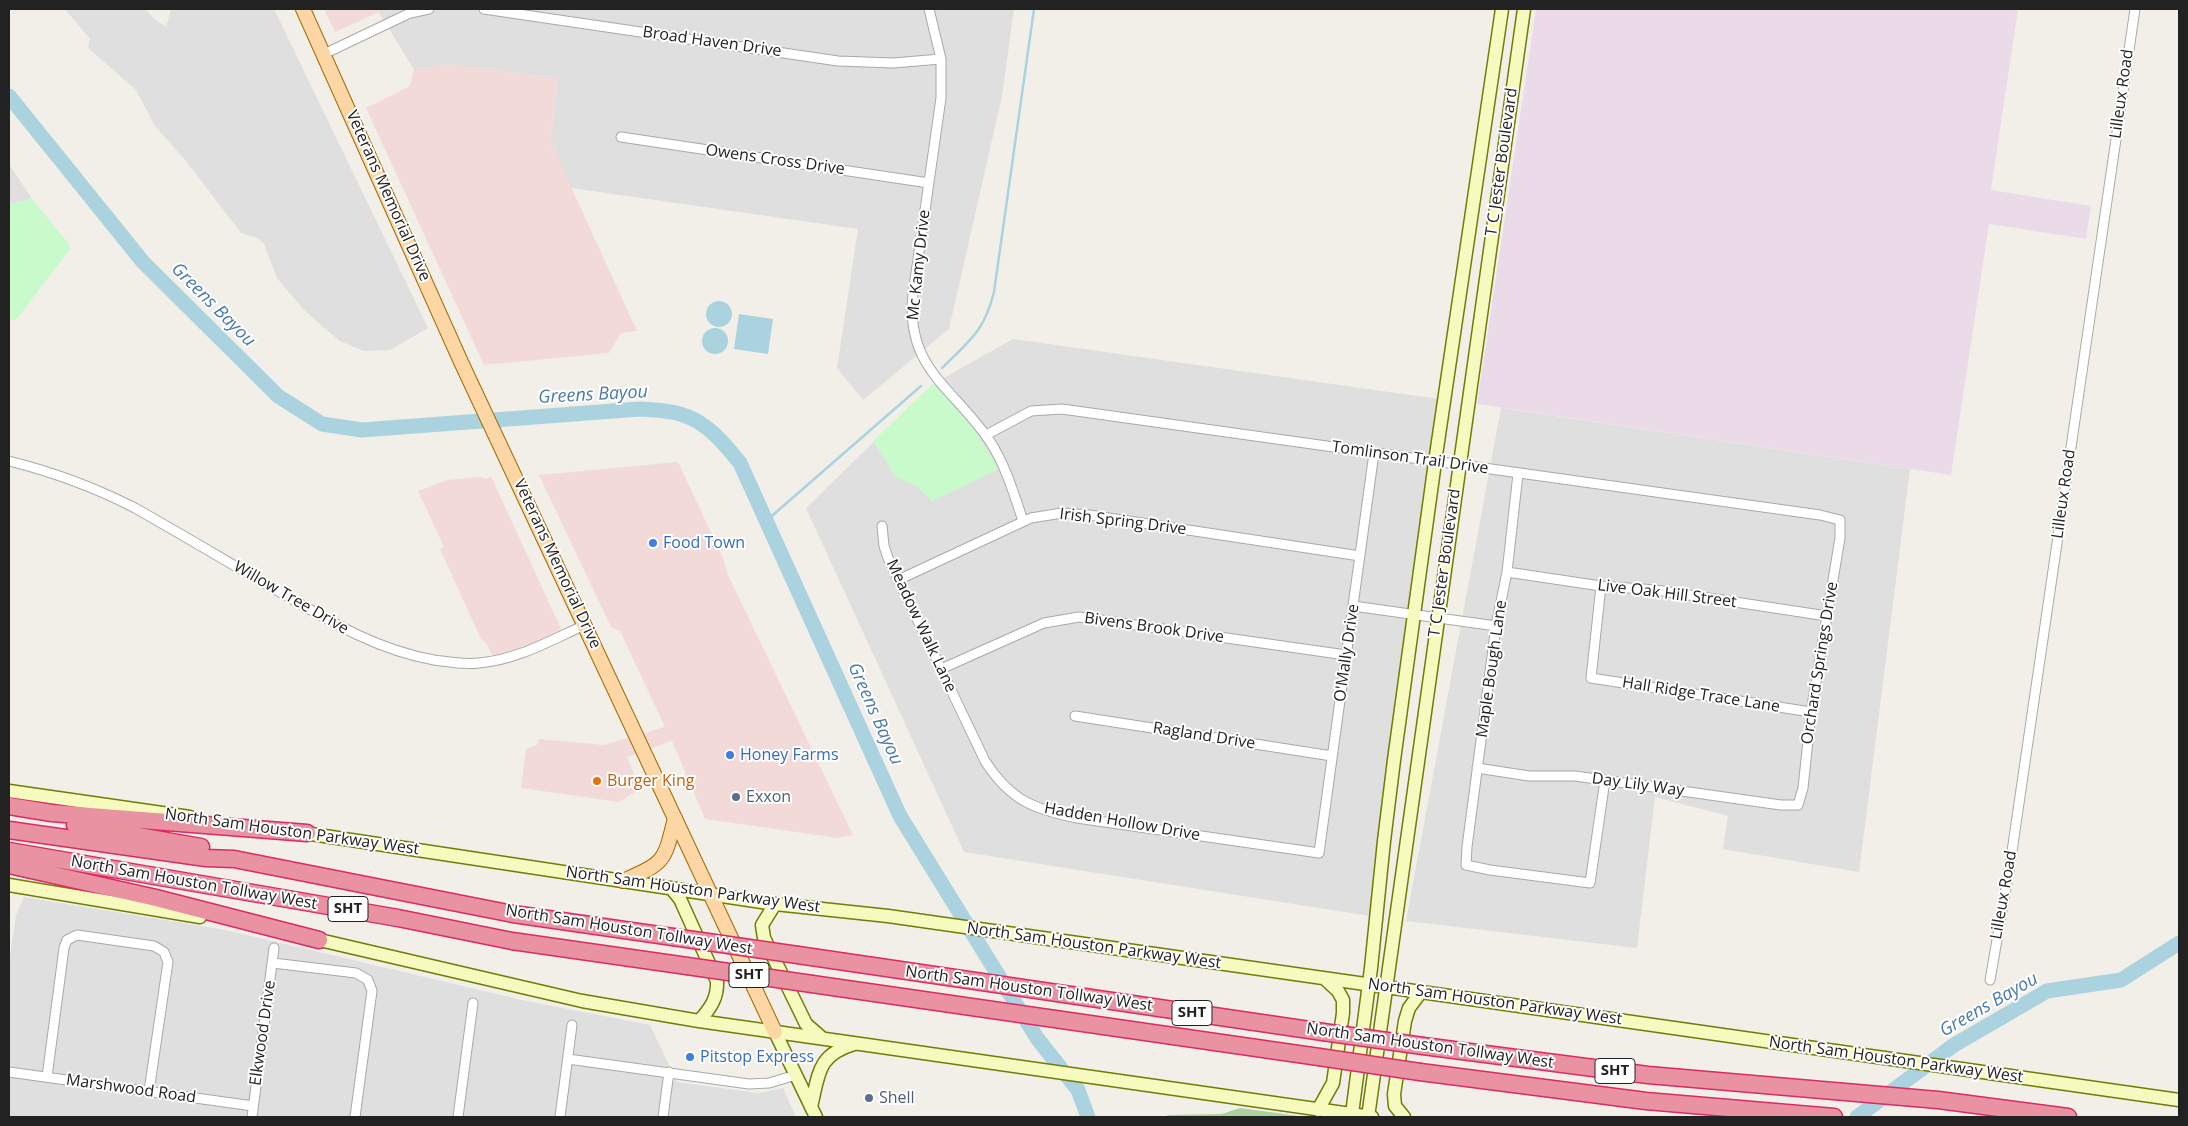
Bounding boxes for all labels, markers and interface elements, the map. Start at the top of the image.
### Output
street label: Broad Haven Drive [641,23,783,61]
street label: Lilleux Road [2106,48,2138,140]
street label: T C Jester Boulevard [1482,87,1522,237]
street label: Veterans Memorial Drive [342,108,434,284]
street label: Owens Cross Drive [704,141,846,179]
street label: Mc Kamy Drive [904,209,934,321]
water label: Greens Bayou [167,259,259,351]
water label: Greens Bayou [538,381,648,409]
street label: Tomlinson Trail Drive [1330,437,1490,479]
street label: Lilleux Road [2048,448,2080,540]
street label: Veterans Memorial Drive [509,476,605,652]
street label: T C Jester Boulevard [1425,488,1465,638]
street label: Irish Spring Drive [1059,505,1187,539]
place label: Food Town [663,533,745,553]
marker: Food Town [647,537,659,549]
street label: Meadow Walk Lane [882,556,960,696]
street label: Willow Tree Drive [230,557,352,639]
street label: Live Oak Hill Street [1596,576,1738,612]
street label: Orchard Springs Drive [1798,580,1842,746]
street label: Maple Bough Lane [1473,599,1511,739]
street label: O'Mally Drive [1331,603,1363,703]
street label: Bivens Brook Drive [1083,609,1225,647]
water label: Greens Bayou [843,659,907,769]
street label: Hall Ridge Trace Lane [1621,673,1781,717]
street label: Ragland Drive [1151,718,1257,754]
place label: Honey Farms [740,745,839,765]
marker: Honey Farms [724,749,736,761]
street label: Day Lily Way [1591,769,1685,801]
place label: Burger King [607,771,694,791]
marker: Burger King [591,775,603,787]
place label: Exxon [746,787,791,807]
marker: Exxon [730,791,742,803]
street label: Hadden Hollow Drive [1043,799,1201,845]
street label: North Sam Houston Parkway West [164,805,420,859]
street label: Lilleux Road [1987,849,2021,941]
street label: North Sam Houston Tollway West [69,852,319,914]
street label: North Sam Houston Parkway West [565,863,821,917]
road number: SHT [328,896,368,922]
street label: North Sam Houston Tollway West [504,901,754,959]
street label: North Sam Houston Parkway West [966,919,1222,973]
road number: SHT [729,962,769,988]
street label: North Sam Houston Tollway West [904,962,1154,1016]
water label: Greens Bayou [1936,968,2042,1042]
street label: North Sam Houston Parkway West [1367,975,1623,1029]
street label: Elkwood Drive [246,979,280,1087]
road number: SHT [1172,1000,1212,1026]
street label: North Sam Houston Tollway West [1305,1019,1555,1073]
street label: North Sam Houston Parkway West [1768,1033,2024,1087]
place label: Pitstop Express [700,1047,814,1067]
marker: Pitstop Express [684,1051,696,1063]
road number: SHT [1595,1058,1635,1084]
street label: Marshwood Road [65,1070,197,1108]
place label: Shell [879,1088,915,1108]
marker: Shell [863,1092,875,1104]

